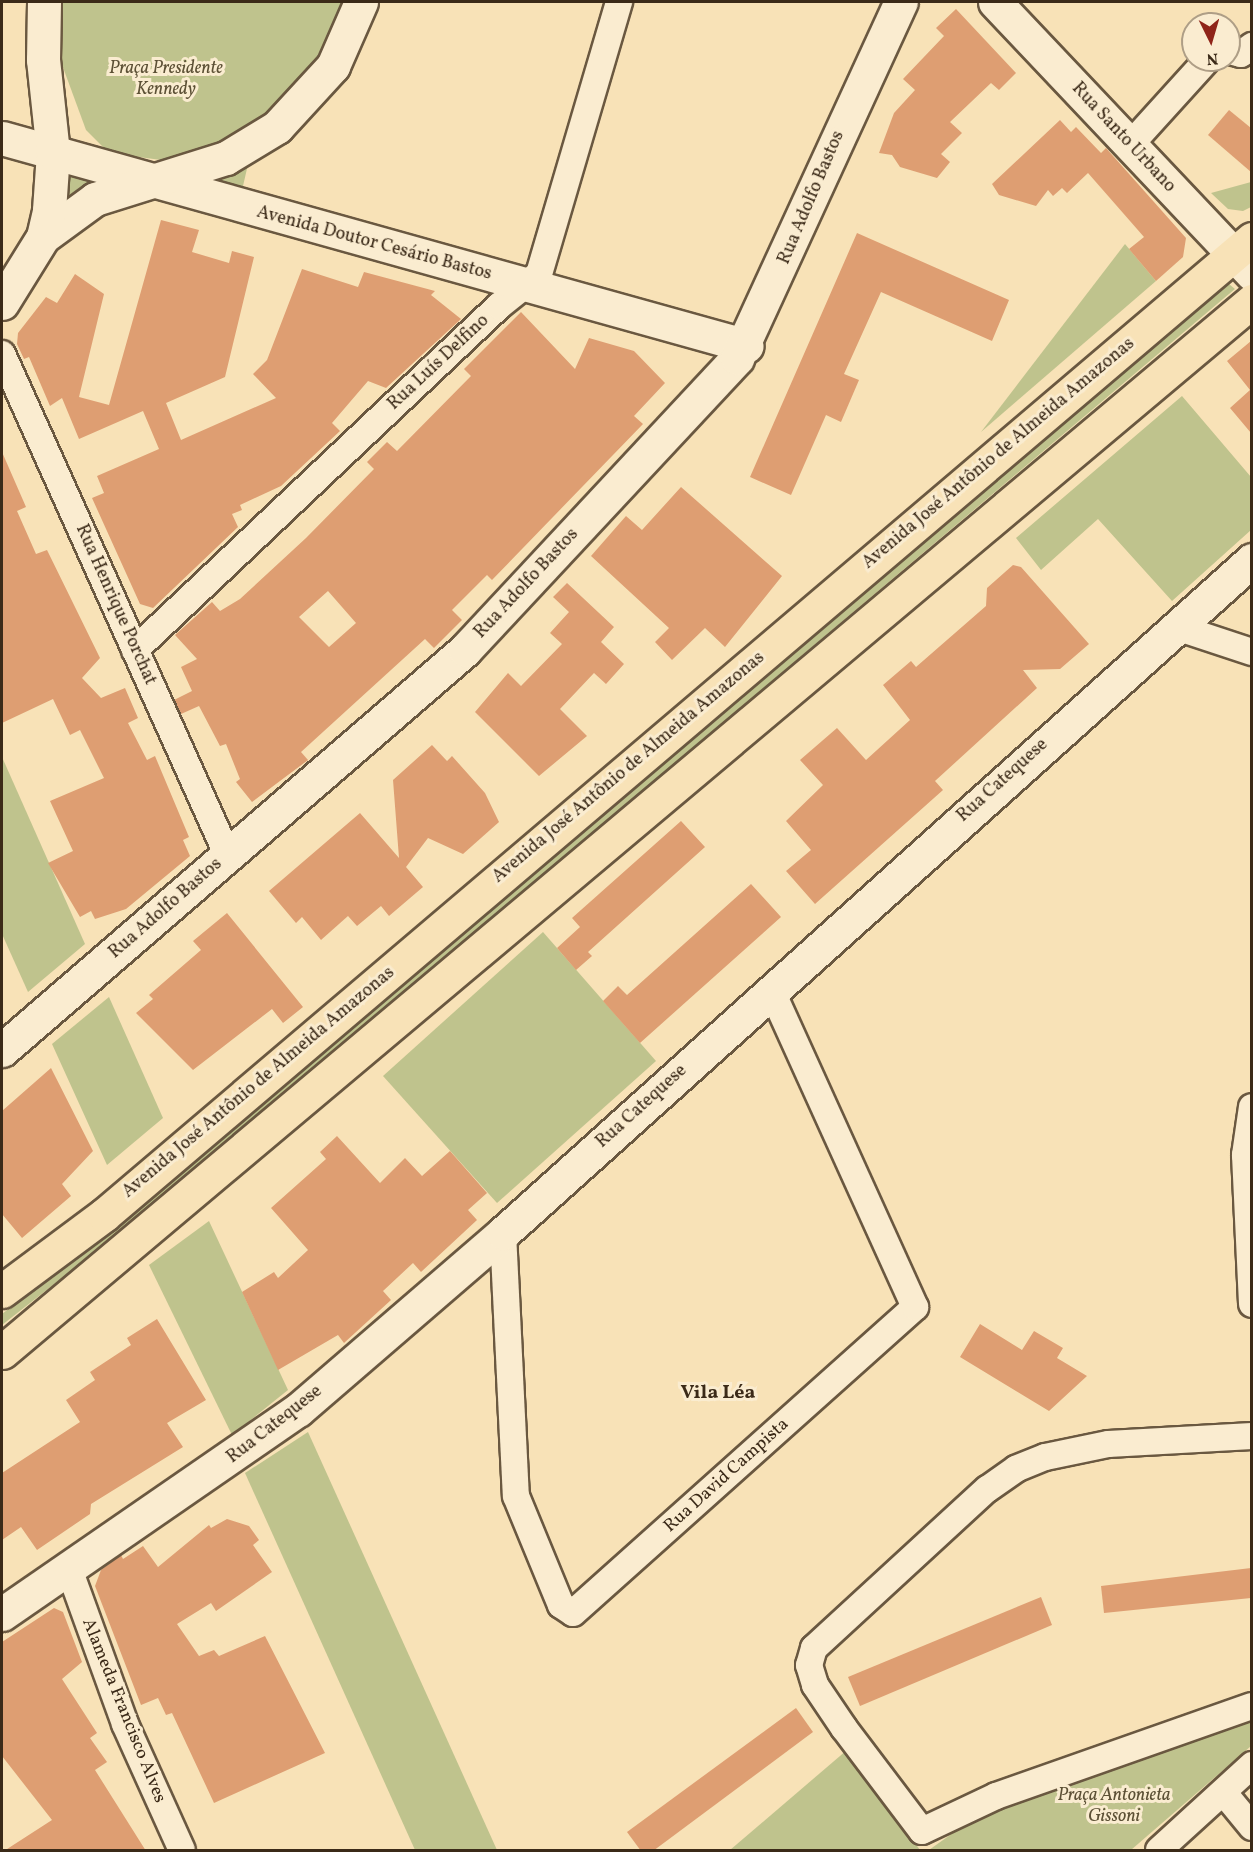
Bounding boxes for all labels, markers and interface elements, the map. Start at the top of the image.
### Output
north arrow [1181,12,1241,72]
text: N [1206,46,1219,69]
park label: Praça Presidente Kennedy [109,59,223,101]
street label: Rua Santo Urbano [1066,78,1180,198]
street label: Rua Adolfo Bastos [774,128,850,268]
street label: Avenida Doutor Cesário Bastos [254,202,494,286]
street label: Rua Luís Delfino [384,311,494,415]
street label: Avenida José Antônio de Almeida Amazonas [859,334,1139,574]
street label: Rua Henrique Porchat [70,521,160,689]
street label: Rua Adolfo Bastos [470,524,584,644]
street label: Avenida José Antônio de Almeida Amazonas [489,648,769,888]
street label: Rua Catequese [953,735,1053,827]
street label: Rua Adolfo Bastos [105,854,227,964]
street label: Avenida José Antônio de Almeida Amazonas [119,963,399,1203]
street label: Rua Catequese [592,1061,692,1153]
street label: Rua Catequese [223,1381,327,1469]
district label: Vila Léa [680,1381,756,1405]
street label: Rua David Campista [660,1414,794,1538]
street label: Alameda Francisco Alves [76,1616,170,1806]
park label: Praça Antonieta Gissoni [1057,1786,1171,1828]

